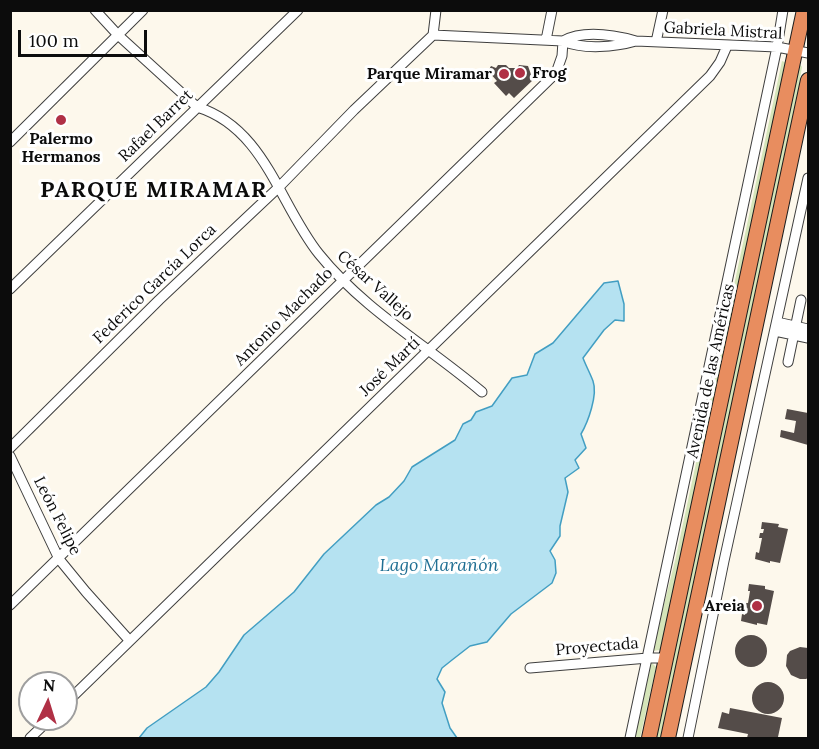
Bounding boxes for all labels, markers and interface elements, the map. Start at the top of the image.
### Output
scale bar [21,18,150,56]
street label: Gabriela Mistral [663,18,783,44]
text: 100 m [29,29,79,52]
place label: Frog [532,63,566,83]
place label: Parque Miramar [367,64,492,84]
marker: Frog [513,66,527,80]
marker: Parque Miramar [497,67,511,81]
street label: Rafael Barret [115,86,197,166]
marker: Palermo Hermanos [54,113,68,127]
place label: Palermo Hermanos [22,129,100,167]
district label: PARQUE MIRAMAR [40,178,268,204]
street label: Federico García Lorca [89,220,221,348]
street label: César Vallejo [333,247,417,325]
street label: Antonio Machado [231,264,337,370]
street label: Avenida de las Américas [683,282,739,460]
street label: José Martí [356,334,424,400]
street label: León Felipe [29,474,85,558]
water label: Lago Marañón [379,555,499,577]
place label: Areia [705,596,745,616]
marker: Areia [750,599,764,613]
street label: Proyectada [555,634,639,660]
north arrow [18,671,78,731]
text: N [42,675,56,695]

